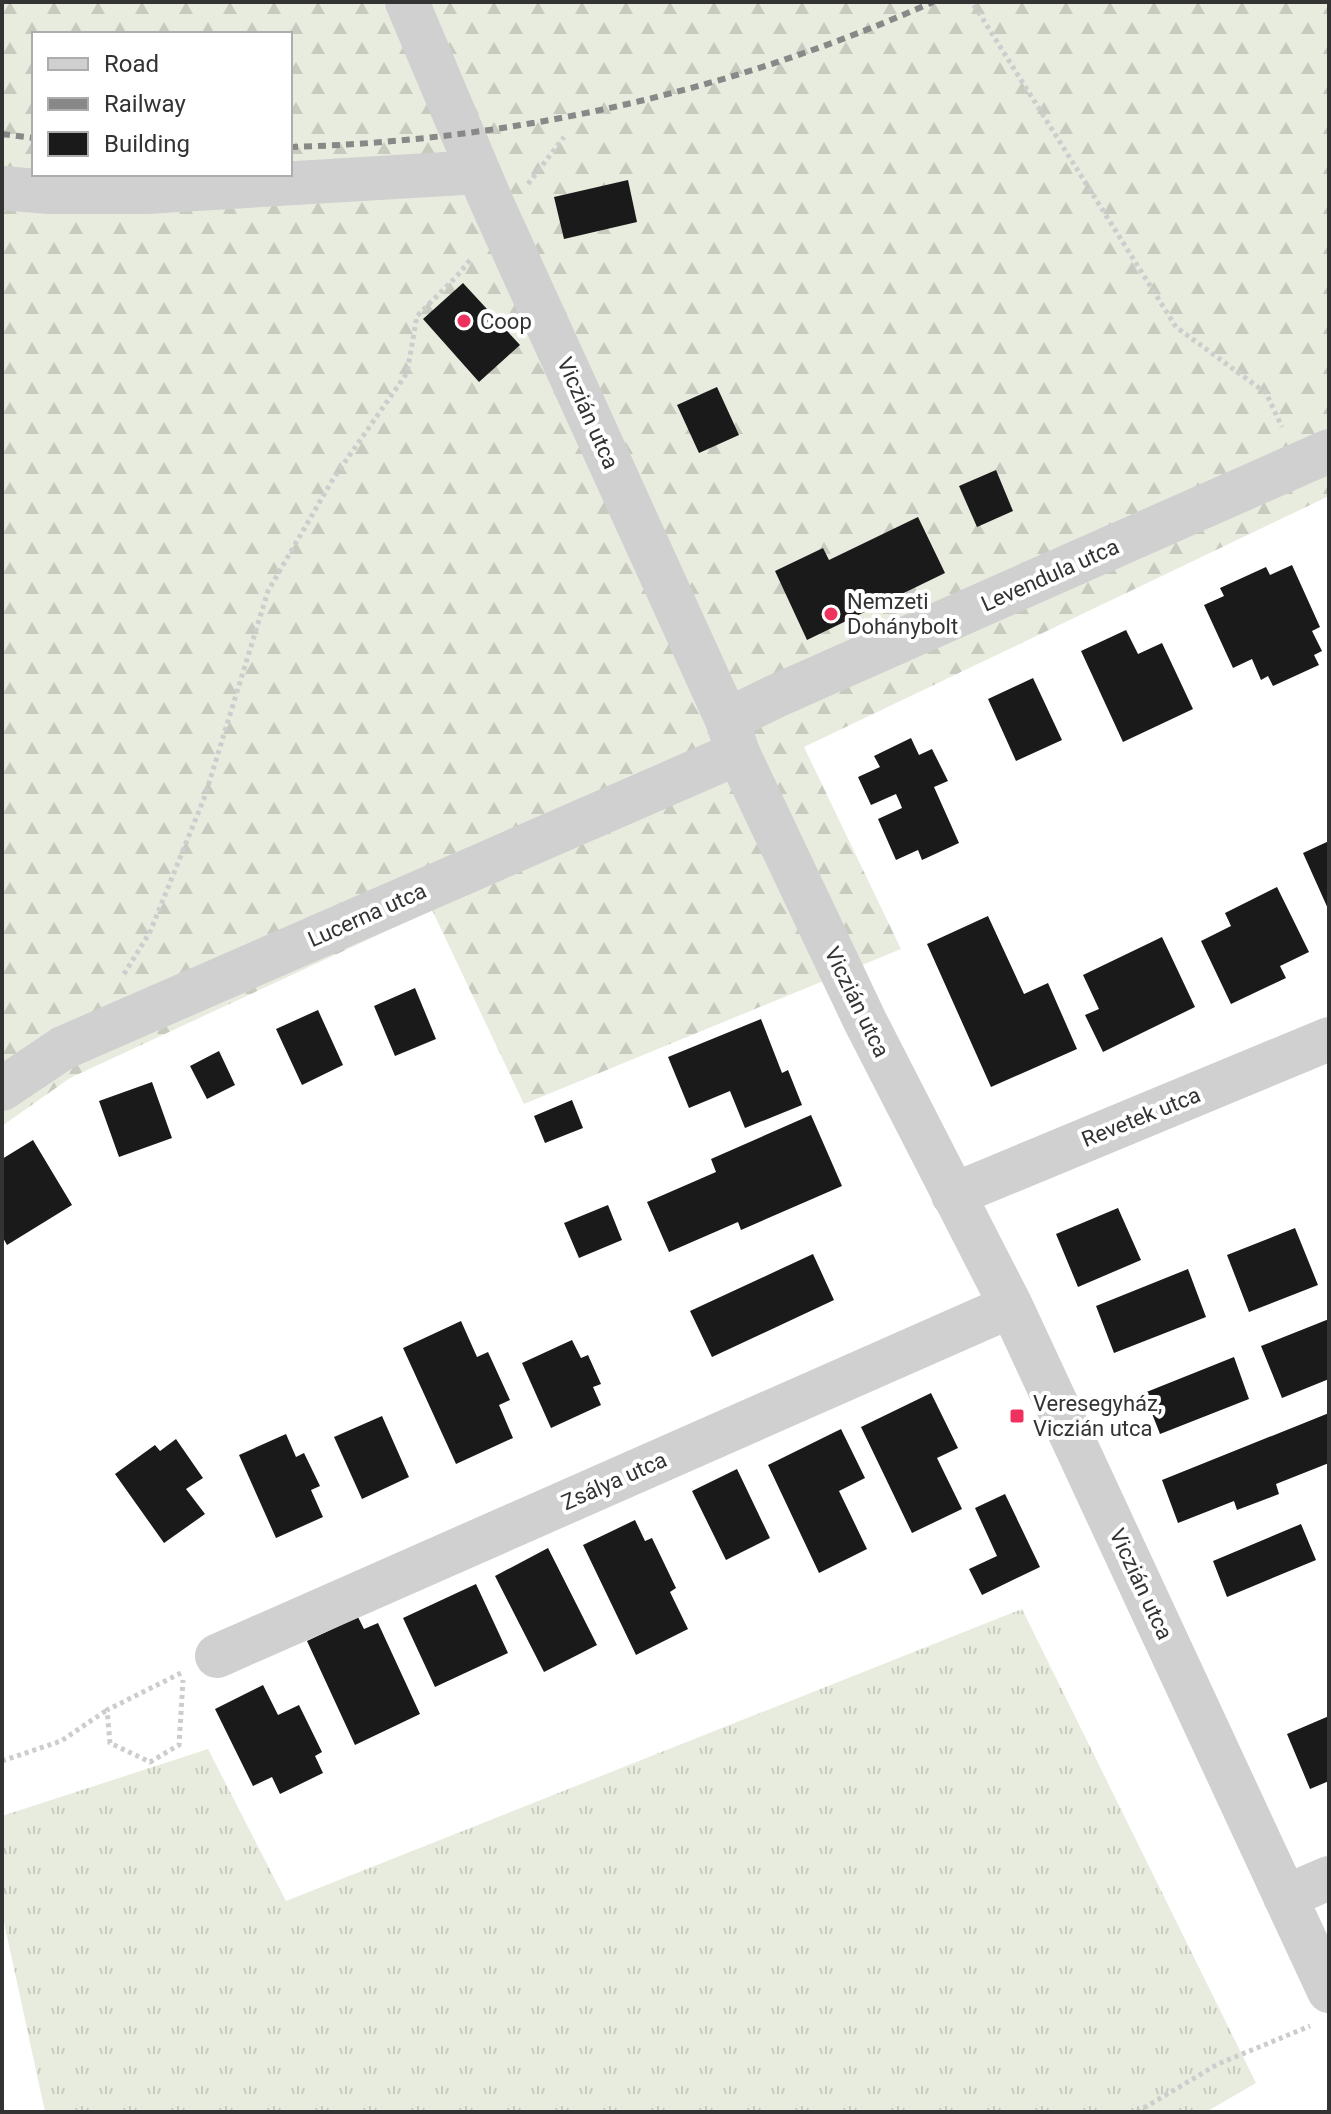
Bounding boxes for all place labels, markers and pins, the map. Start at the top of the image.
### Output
place label: Coop [480,309,532,334]
marker: Coop [455,312,473,330]
place label: Nemzeti Dohánybolt [847,589,958,639]
marker: Nemzeti Dohánybolt [822,605,840,623]
place label: Veresegyház, Viczián utca [1033,1391,1162,1441]
marker: Veresegyház, Viczián utca [1008,1407,1026,1425]

